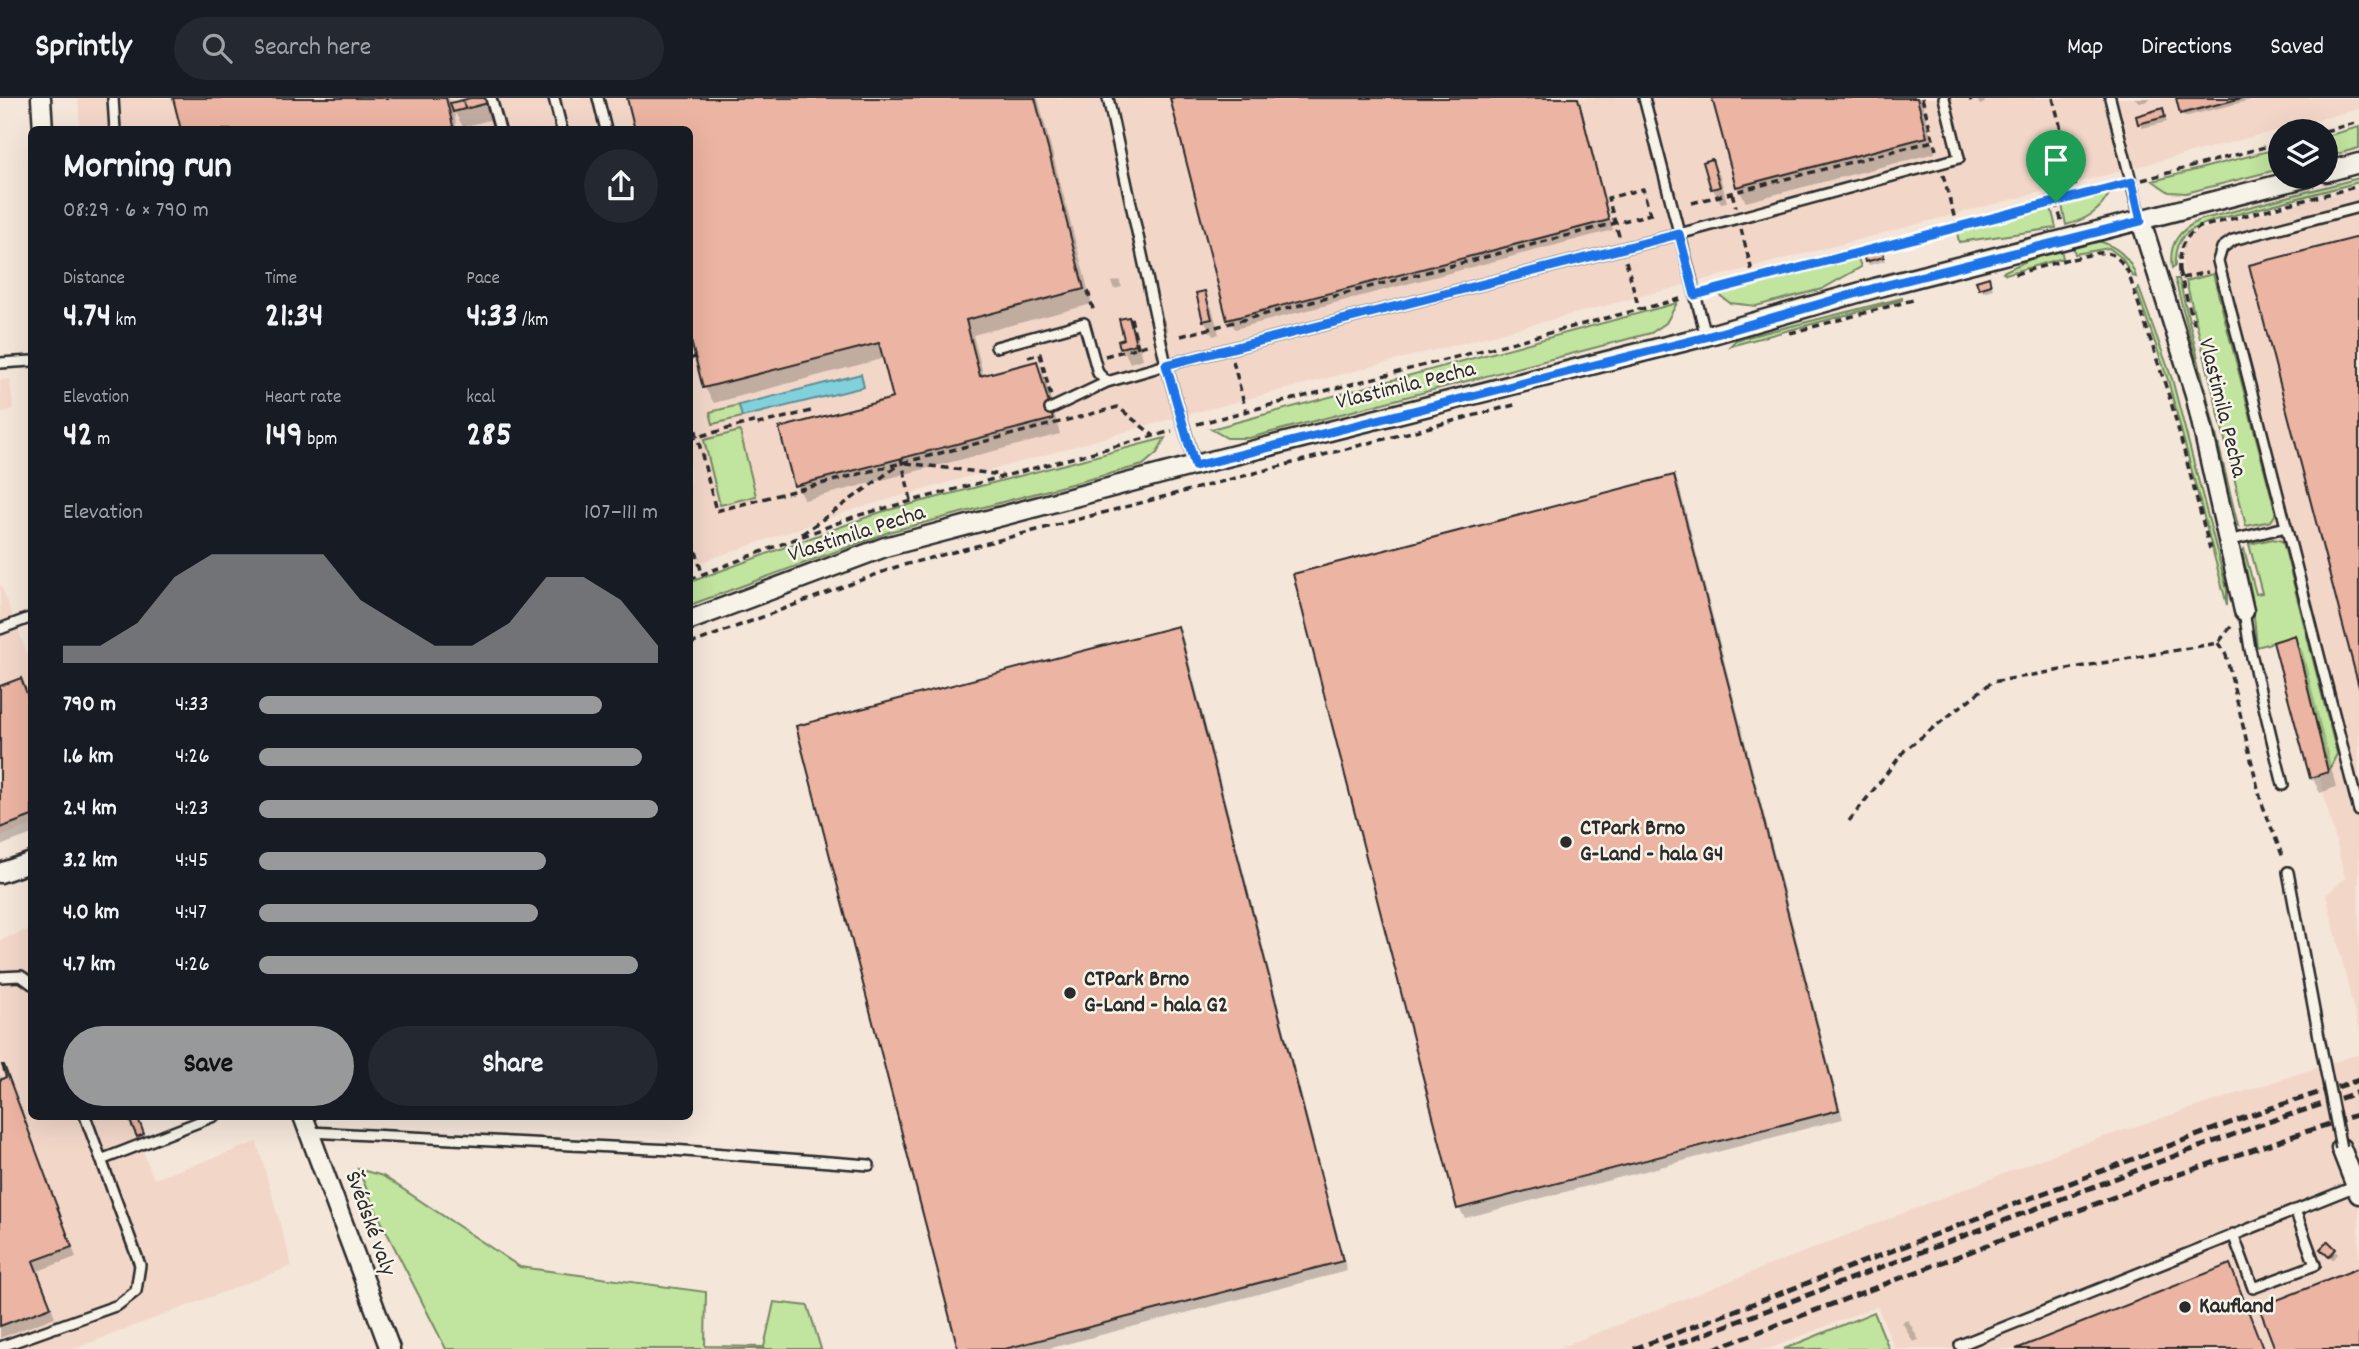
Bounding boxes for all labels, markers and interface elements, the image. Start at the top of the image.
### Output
search box [174,17,664,80]
text: Sprintly [35,25,132,72]
icon: search [198,29,236,67]
text: Search here [254,30,371,67]
text: Map [2067,31,2103,65]
text: Directions [2141,31,2232,65]
text: Saved [2270,31,2324,65]
map controls [2268,119,2338,189]
button: layers [2268,119,2338,189]
pin [2026,130,2086,202]
text: Morning run [63,141,232,196]
icon: arrive [2037,141,2075,179]
button: share [584,149,658,223]
text: 08:29 · 6 × 790 m [63,195,209,228]
text: Distance [63,266,125,293]
text: Time [265,266,297,293]
text: Pace [466,266,500,293]
text: 4.74 [63,293,111,343]
text: 21:34 [265,293,324,343]
text: 4:33 [466,293,518,343]
text: km [111,308,136,335]
text: /km [518,308,548,335]
street label: Vlastimila Pecha [2188,335,2255,482]
street label: Vlastimila Pecha [1333,353,1480,420]
text: Elevation [63,385,129,412]
text: Heart rate [265,385,341,412]
text: kcal [466,385,495,412]
text: 42 [63,412,93,462]
text: 149 [265,412,303,462]
text: 285 [466,412,512,462]
text: m [93,427,110,454]
text: bpm [303,427,337,454]
text: Elevation [63,497,143,530]
text: 107–111 m [584,497,658,530]
street label: Vlastimila Pecha [784,497,931,573]
text: 790 m [63,689,116,722]
text: 4:33 [175,689,209,722]
text: 1.6 km [63,741,114,774]
text: 4:26 [175,741,210,774]
text: 2.4 km [63,793,117,826]
text: 4:23 [175,793,209,826]
place label: CTPark Brno G-Land - hala G4 [1580,813,1724,872]
marker: CTPark Brno G-Land - hala G4 [1558,834,1574,850]
text: 3.2 km [63,845,118,878]
text: 4:45 [175,845,209,878]
text: 4.0 km [63,897,119,930]
text: 4:47 [175,897,207,930]
text: 4.7 km [63,949,116,982]
text: 4:26 [175,949,210,982]
place label: CTPark Brno G-Land - hala G2 [1084,964,1228,1023]
marker: CTPark Brno G-Land - hala G2 [1062,985,1078,1001]
button: Save [63,1026,354,1106]
button: Share [368,1026,658,1106]
street label: Švédské valy [335,1167,403,1282]
place label: Kaufland [2199,1291,2274,1324]
marker: Kaufland [2177,1299,2193,1315]

